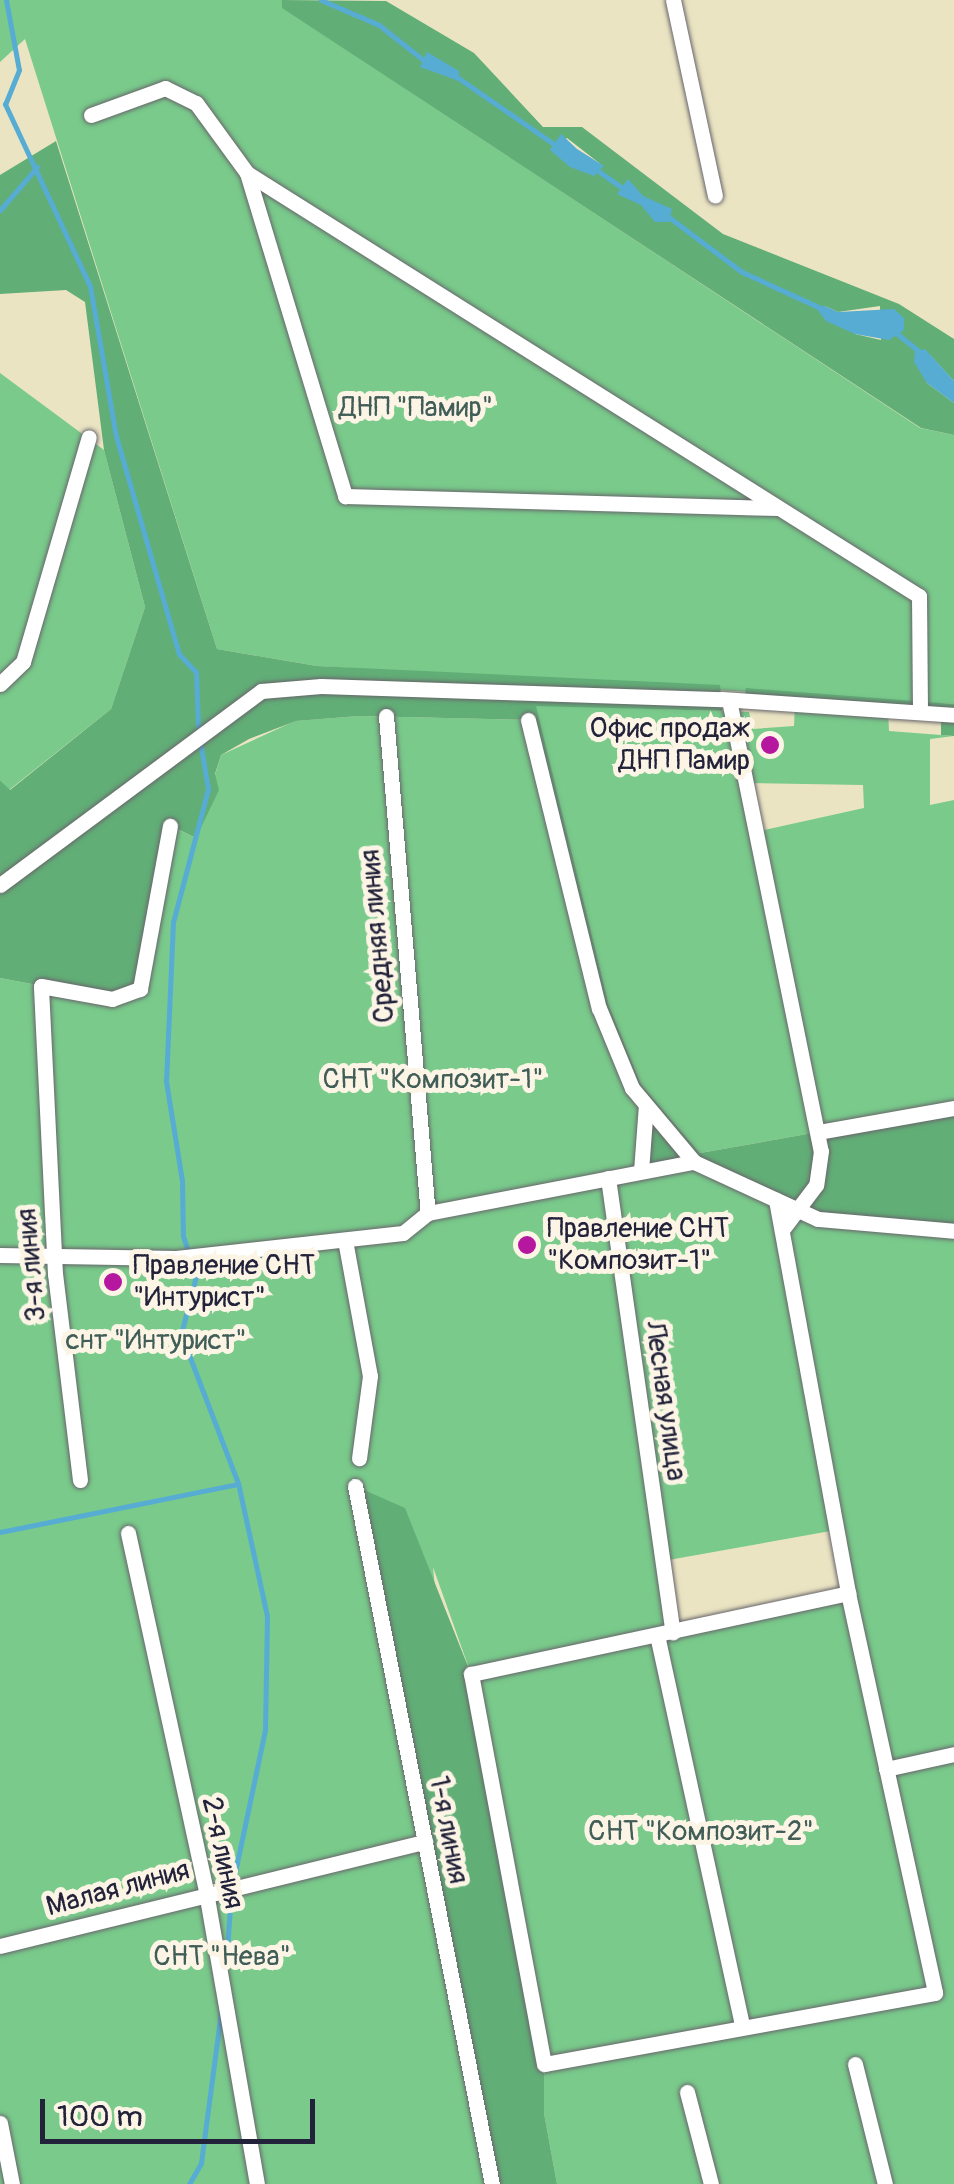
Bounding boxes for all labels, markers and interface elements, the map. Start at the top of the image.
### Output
park label: ДНП "Памир" [339,391,493,425]
place label: Офис продаж ДНП Памир [589,712,750,778]
marker: Офис продаж ДНП Памир [759,734,781,756]
street label: Средняя линия [354,848,402,1024]
park label: СНТ "Композит-1" [322,1063,544,1097]
street label: 3-я линия [10,1207,54,1323]
place label: Правление СНТ "Композит-1" [547,1212,729,1278]
marker: Правление СНТ "Композит-1" [516,1234,538,1256]
place label: Правление СНТ "Интурист" [133,1249,315,1315]
marker: Правление СНТ "Интурист" [102,1271,124,1293]
street label: Лесная улица [637,1319,693,1483]
park label: снт "Интурист" [65,1324,247,1358]
street label: 1-я линия [421,1773,475,1887]
street label: 2-я линия [194,1794,250,1912]
park label: СНТ "Композит-2" [588,1815,814,1849]
street label: Малая линия [43,1854,193,1924]
park label: СНТ "Нева" [153,1940,291,1974]
scale bar [45,2079,320,2141]
text: 100 m [57,2098,143,2135]

